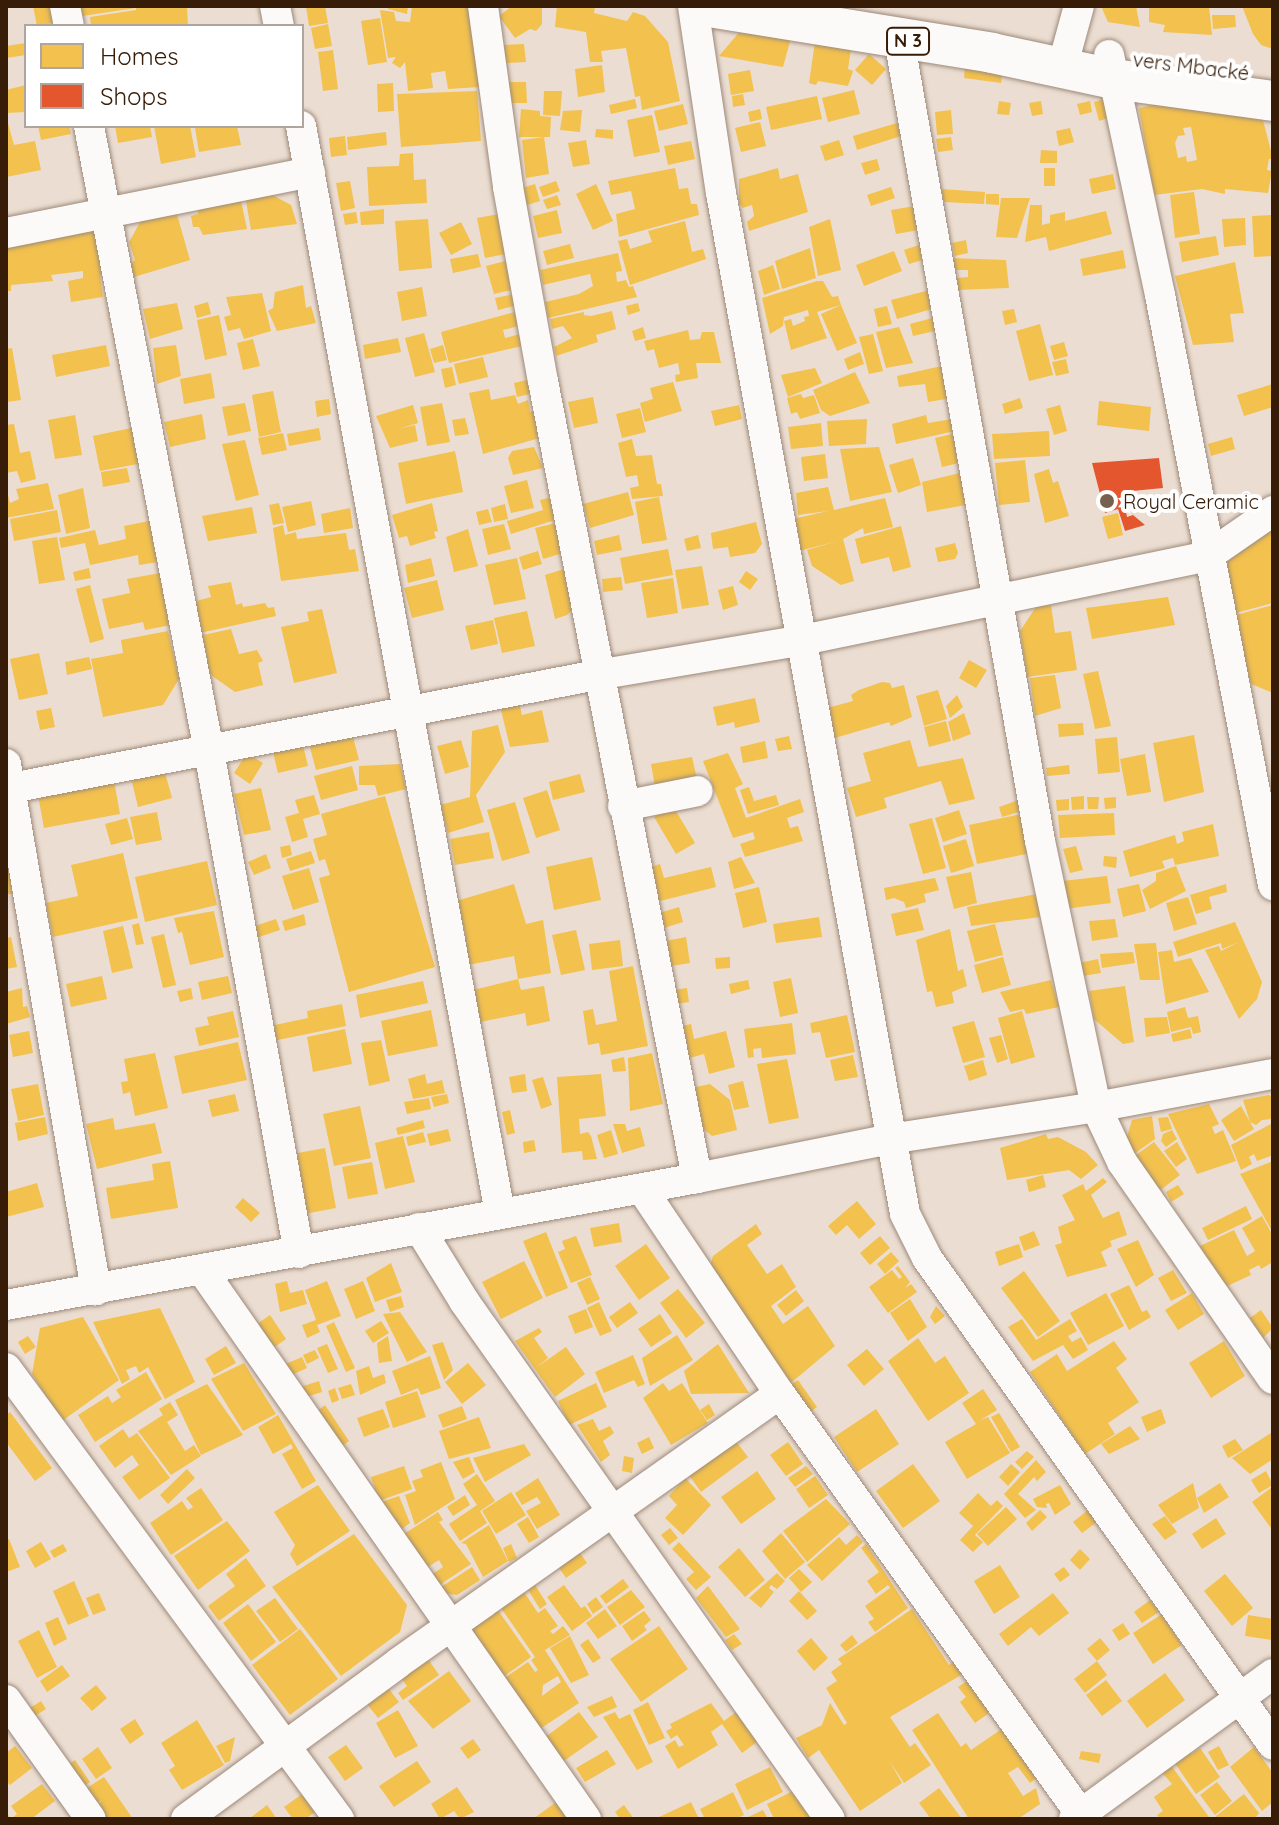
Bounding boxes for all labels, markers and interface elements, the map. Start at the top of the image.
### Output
legend [24,24,304,128]
road number: N 3 [886,27,930,55]
text: Homes [100,41,178,71]
street label: vers Mbacké [1131,47,1251,85]
text: Shops [100,81,167,111]
place label: Royal Ceramic [1123,489,1259,513]
marker: Royal Ceramic [1098,492,1116,510]

